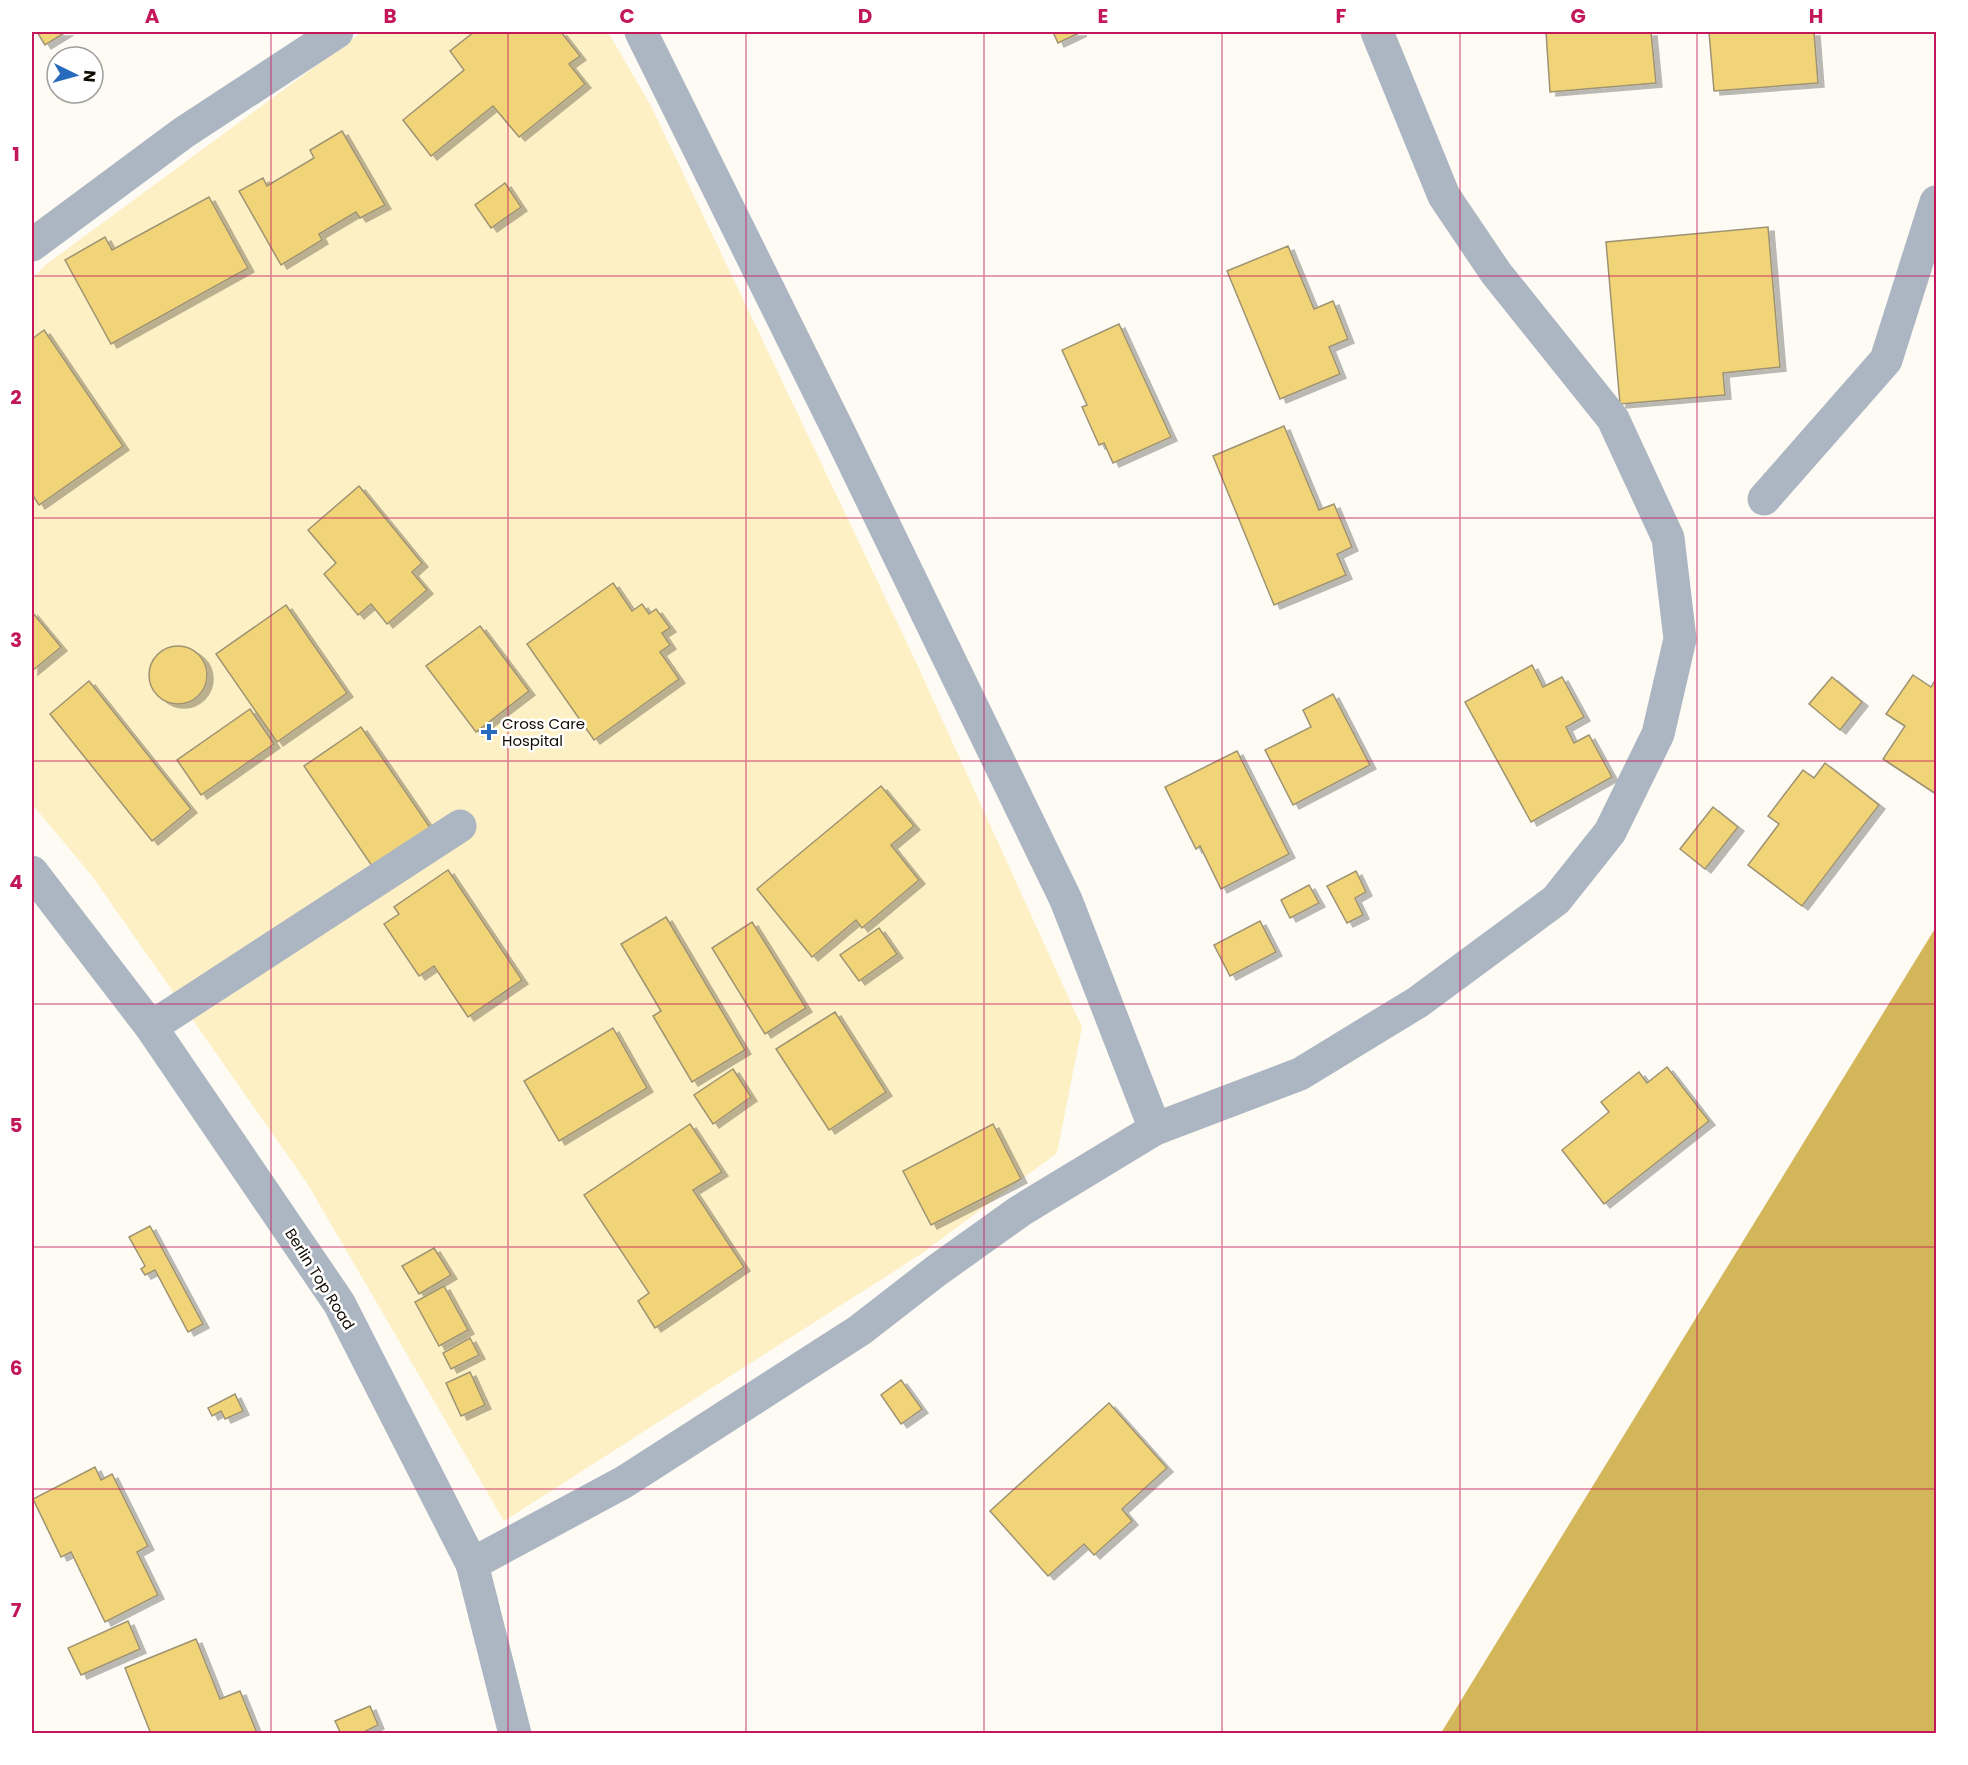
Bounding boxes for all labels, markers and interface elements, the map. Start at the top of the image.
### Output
text: A [145,2,160,30]
text: B [383,2,397,30]
text: C [619,2,635,30]
text: D [858,2,872,30]
text: E [1098,2,1108,30]
text: F [1336,2,1347,30]
text: G [1570,2,1586,30]
text: H [1809,2,1823,30]
north arrow [45,45,105,105]
text: N [77,69,101,83]
text: 1 [12,140,20,168]
text: 2 [10,383,22,411]
text: 3 [10,626,22,654]
place label: Cross Care Hospital [502,713,585,751]
marker: Cross Care Hospital [480,723,498,741]
text: 4 [9,868,23,896]
text: 5 [10,1111,23,1139]
street label: Berlin Top Road [280,1224,360,1334]
text: 6 [10,1354,22,1382]
text: 7 [11,1596,22,1624]

